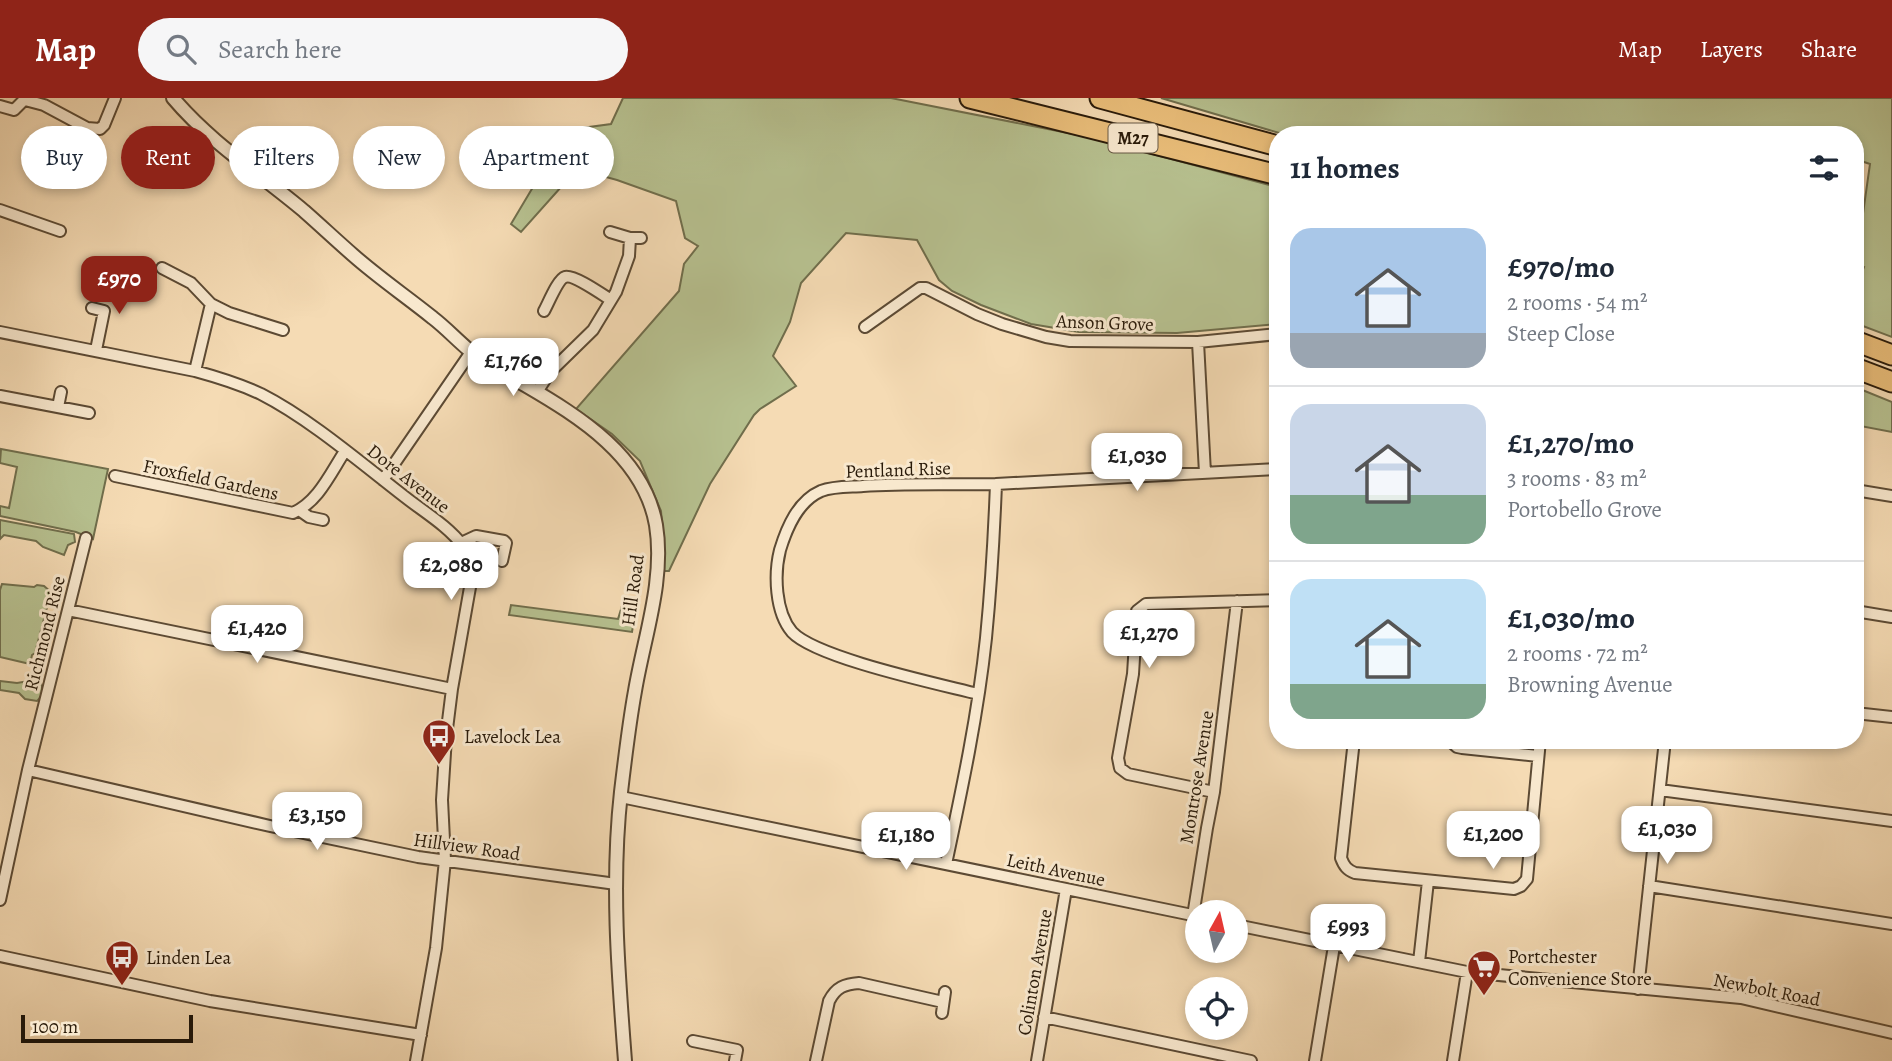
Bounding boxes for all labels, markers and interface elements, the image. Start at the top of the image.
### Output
search box [138,18,628,81]
text: Map [35,27,96,72]
icon: search [162,30,200,68]
text: Search here [218,32,342,67]
text: Map [1618,33,1662,65]
text: Layers [1700,33,1763,65]
text: Share [1801,33,1857,65]
road number: M27 [1108,124,1158,153]
chip: Buy [21,126,107,189]
chip: Rent [121,126,215,189]
chip: Filters [229,126,339,189]
chip: New [353,126,445,189]
chip: Apartment [459,126,614,189]
text: 11 homes [1290,148,1400,188]
icon: filters [1805,149,1843,187]
text: £970/mo [1507,247,1615,287]
pin: £970 [78,256,160,316]
icon: home [1346,256,1430,340]
text: £970 [97,263,141,294]
text: 2 rooms · 54 m² [1507,287,1648,318]
street label: Anson Grove [1055,308,1154,338]
text: Steep Close [1507,318,1615,349]
pin: £1,760 [456,338,570,398]
text: £1,760 [484,345,542,376]
text: £1,270/mo [1507,423,1634,463]
icon: home [1346,432,1430,516]
pin: £1,030 [1080,434,1194,493]
street label: Dore Avenue [361,438,455,519]
text: £1,030 [1107,440,1167,471]
street label: Froxfield Gardens [141,453,281,507]
street label: Pentland Rise [845,455,951,485]
text: 3 rooms · 83 m² [1507,463,1647,494]
text: Portobello Grove [1507,494,1662,525]
pin: £2,080 [394,542,508,602]
text: £2,080 [419,549,483,580]
street label: Hill Road [615,552,651,628]
street label: Richmond Rise [18,573,72,693]
text: £1,030/mo [1507,598,1635,638]
pin: £1,420 [200,606,314,665]
icon: home [1346,607,1430,691]
pin: £1,270 [1092,610,1206,670]
text: £1,420 [227,612,287,643]
text: £1,270 [1120,617,1178,648]
text: 2 rooms · 72 m² [1507,638,1648,669]
text: Browning Avenue [1507,669,1673,700]
street label: Montrose Avenue [1174,709,1220,846]
bus stop icon: Lavelock Lea [420,717,458,766]
place label: Lavelock Lea [464,724,561,750]
pin: £3,150 [260,792,374,852]
text: £3,150 [288,799,346,830]
pin: £1,030 [1610,806,1724,866]
pin: £1,180 [849,812,963,872]
pin: £1,200 [1436,812,1550,871]
text: £1,030 [1637,813,1697,844]
text: £1,200 [1463,818,1523,849]
text: £1,180 [877,819,935,850]
street label: Hillview Road [412,827,523,867]
street label: Leith Avenue [1004,847,1108,893]
north arrow [1185,900,1248,962]
map controls [1185,900,1248,1040]
pin: £993 [1307,904,1389,964]
street label: Colinton Avenue [1011,907,1059,1037]
text: £993 [1326,911,1370,942]
bus stop icon: Linden Lea [103,938,141,987]
place label: Portchester Convenience Store [1508,944,1652,992]
place label: Linden Lea [146,945,231,971]
supermarket icon: Portchester Convenience Store [1465,948,1503,997]
street label: Newbolt Road [1711,967,1823,1013]
button: locate [1185,977,1248,1040]
scale bar [21,1012,192,1044]
text: 100 m [32,1014,78,1040]

